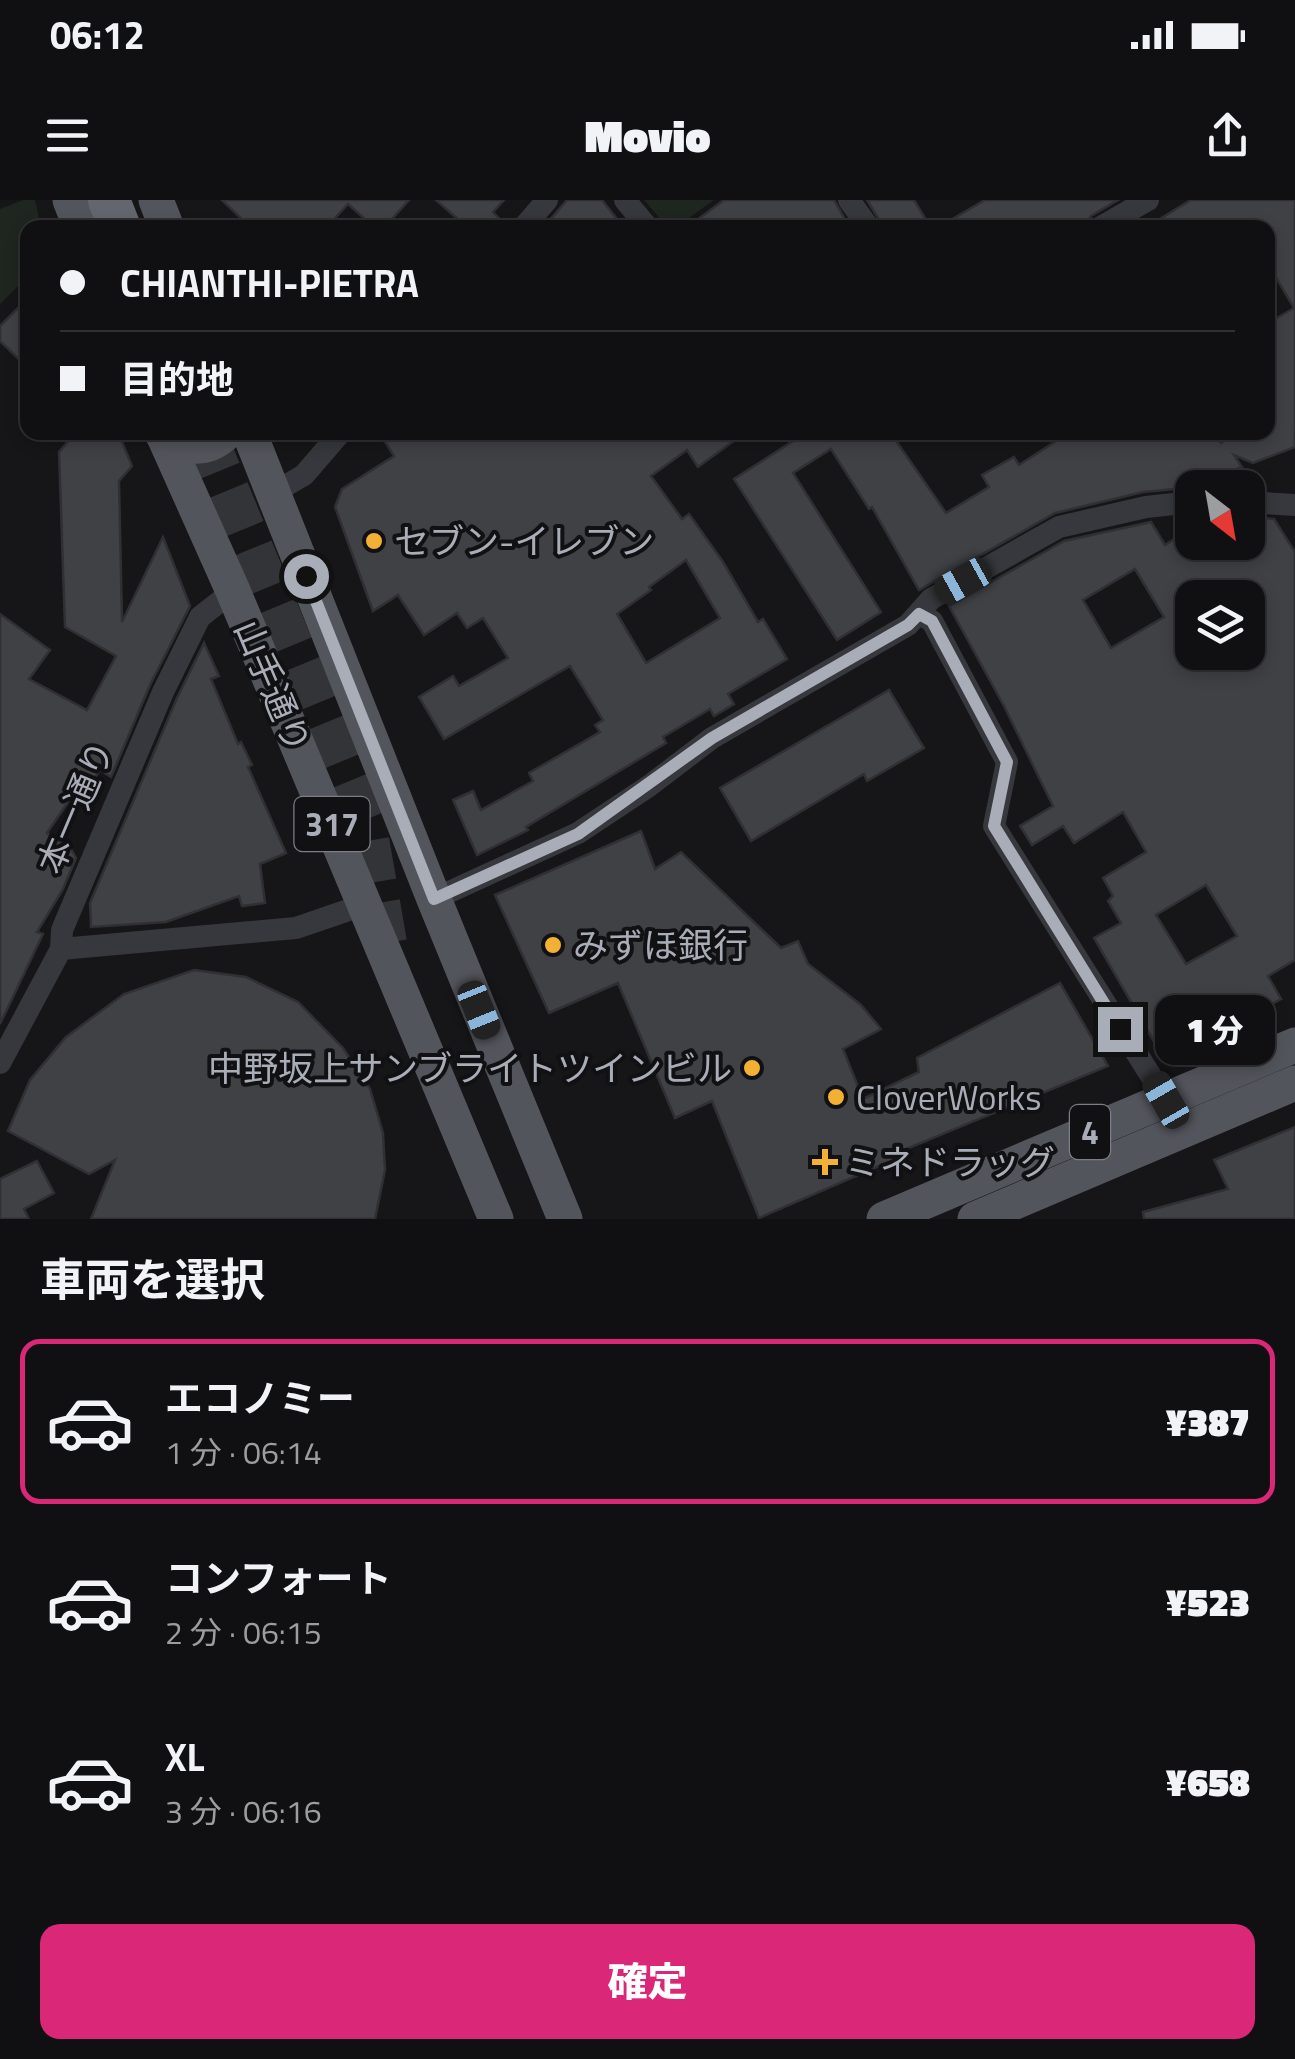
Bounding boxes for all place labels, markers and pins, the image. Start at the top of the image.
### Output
place label: セブン-イレブン [394,514,654,568]
marker: セブン-イレブン [363,530,385,552]
place label: みずほ銀行 [573,918,748,972]
marker: みずほ銀行 [542,934,564,956]
place label: 中野坂上サンブライトツインビル [208,1041,732,1095]
marker: 中野坂上サンブライトツインビル [741,1057,763,1079]
place label: CloverWorks [856,1070,1042,1124]
marker: CloverWorks [825,1086,847,1108]
place label: ミネドラッグ [845,1135,1055,1189]
marker: ミネドラッグ [814,1151,836,1173]

